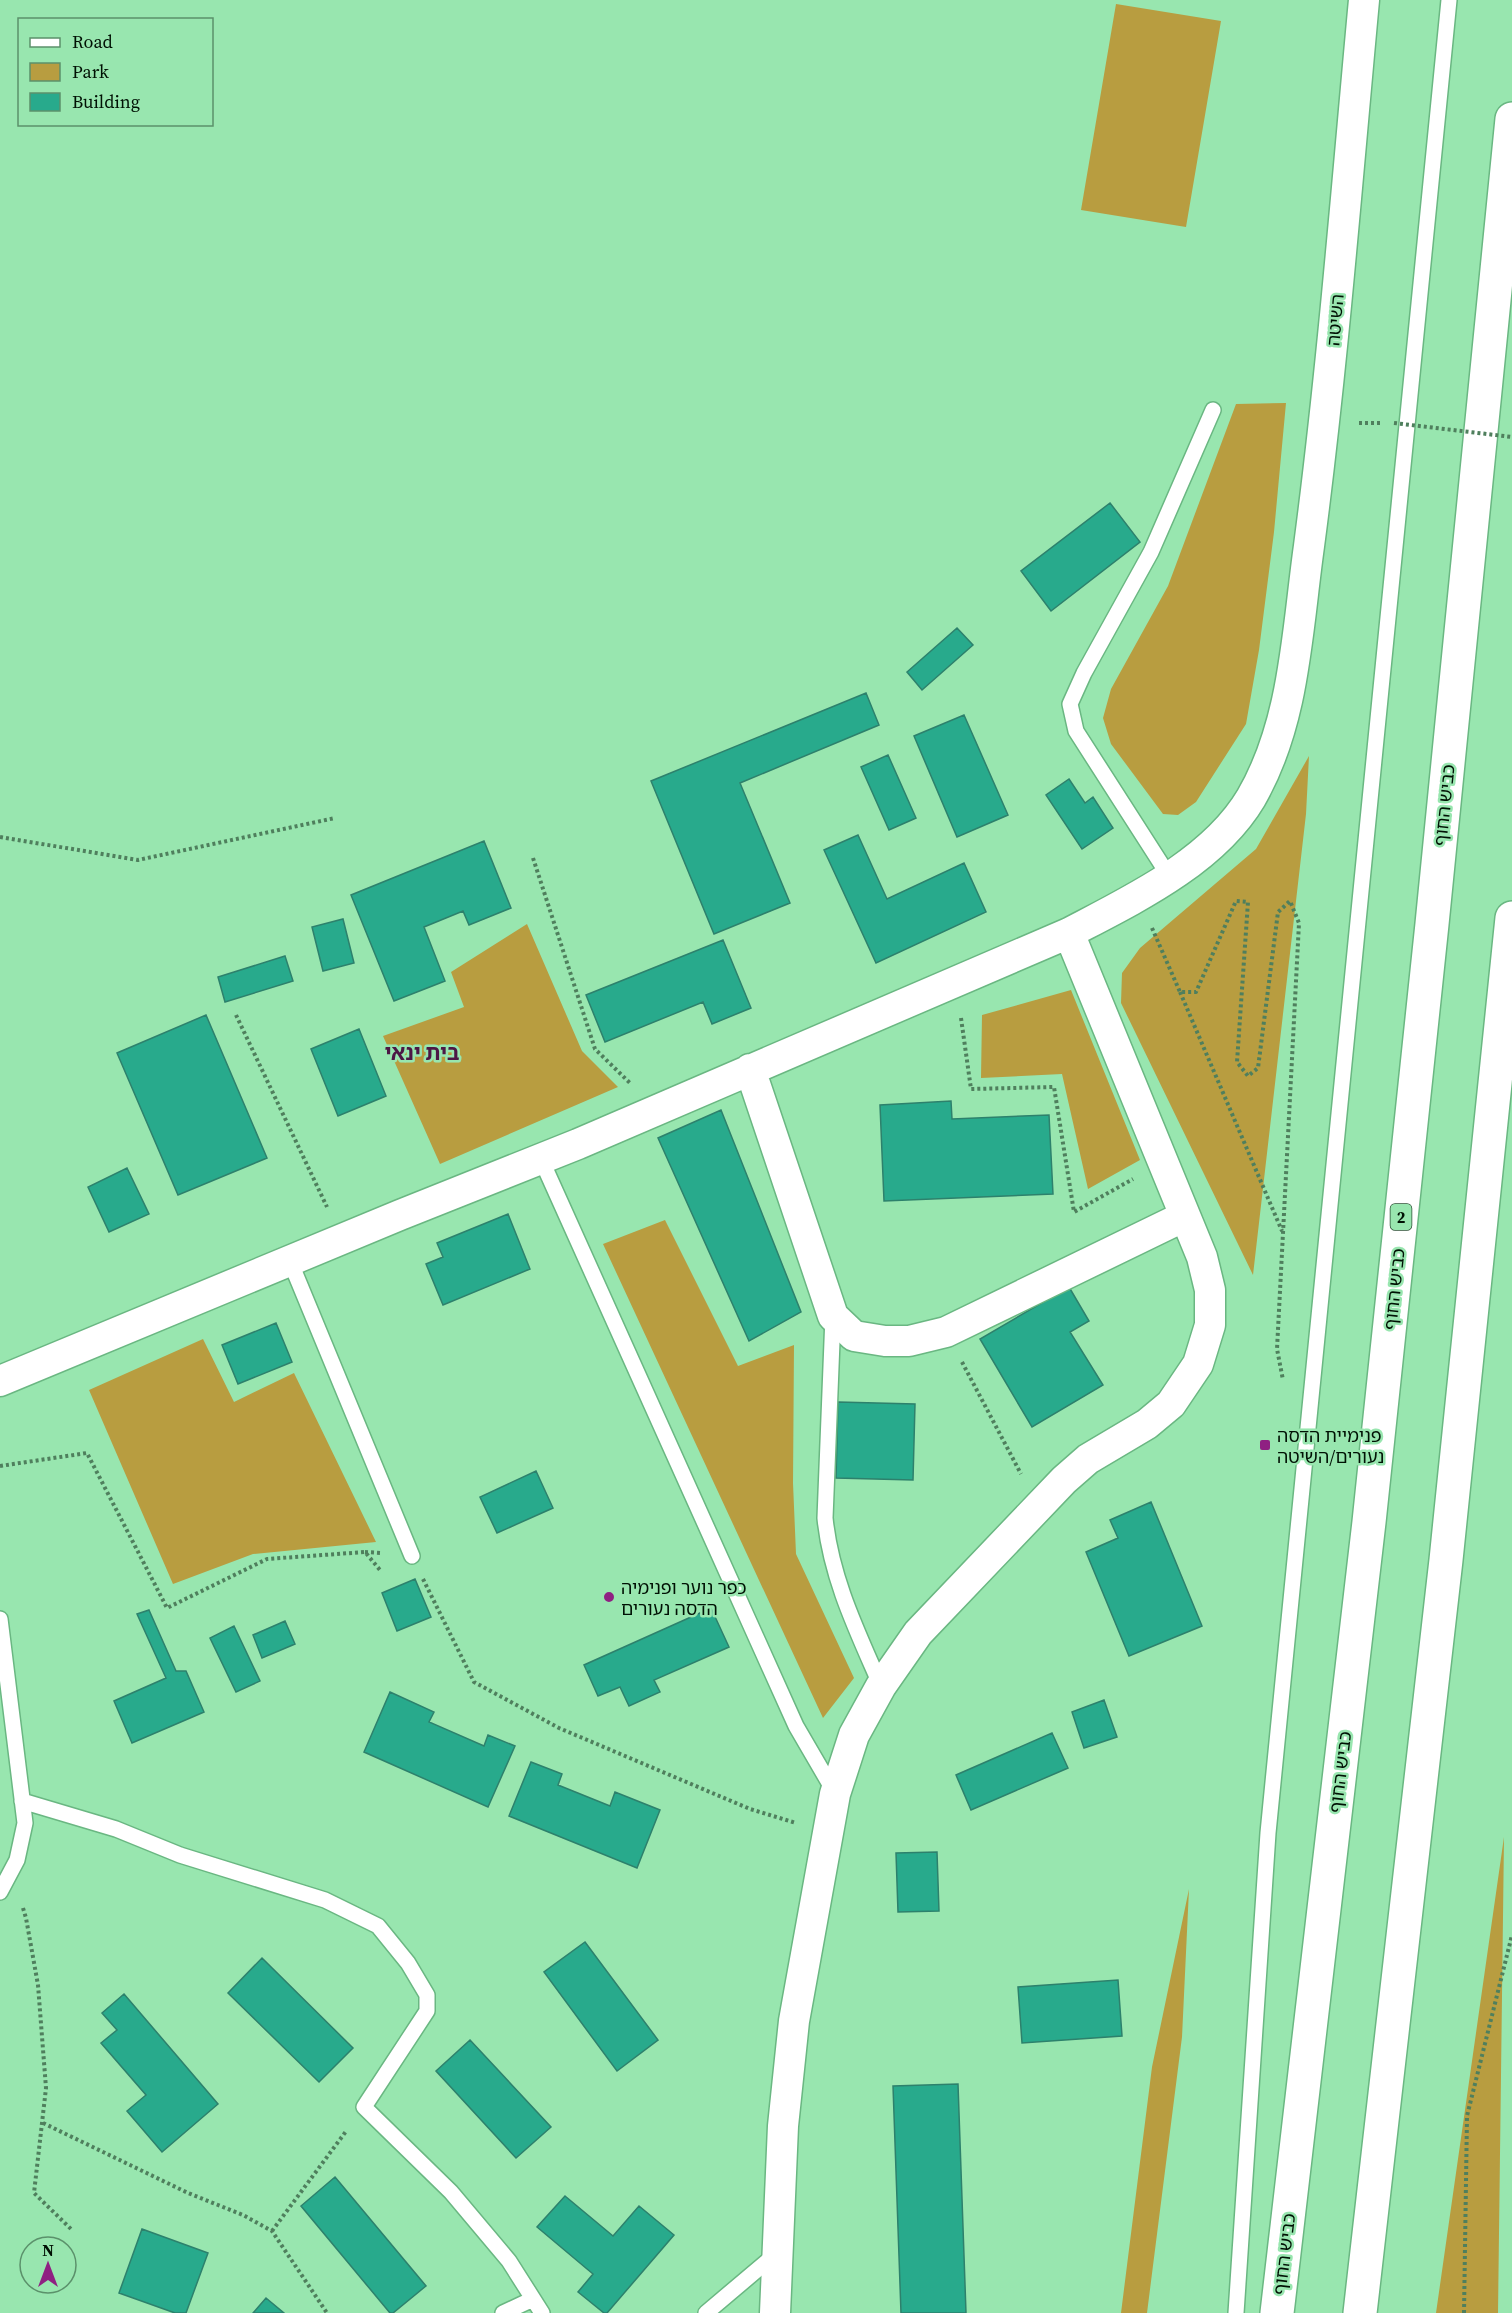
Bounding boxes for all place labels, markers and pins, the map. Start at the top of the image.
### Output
place label: פנימיית הדסה נעורים/השיטה [1277,1423,1384,1469]
marker: פנימיית הדסה נעורים/השיטה [1258,1438,1272,1452]
place label: כפר נוער ופנימיה הדסה נעורים [621,1575,747,1621]
marker: כפר נוער ופנימיה הדסה נעורים [602,1590,616,1604]

